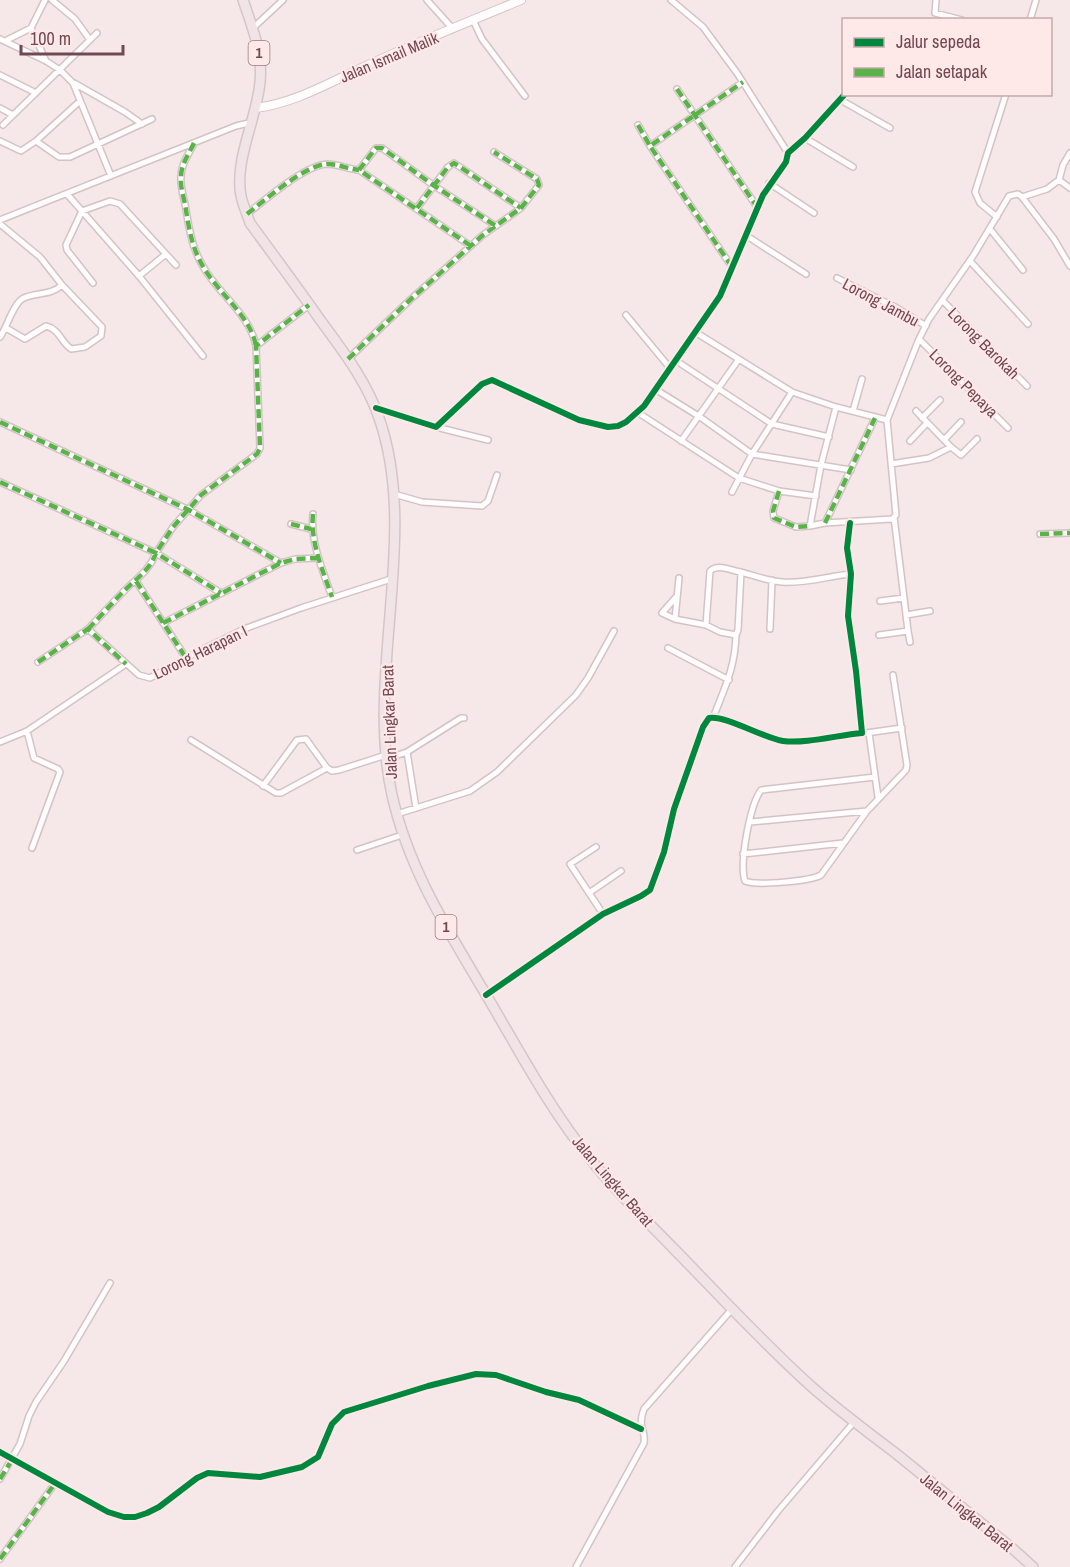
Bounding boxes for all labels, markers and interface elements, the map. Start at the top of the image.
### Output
scale bar [21,18,123,56]
legend [842,18,1052,96]
text: 100 m [30,26,71,51]
street label: Jalan Ismail Malik [336,26,442,88]
text: Jalur sepeda [896,29,981,54]
road number: 1 [248,41,270,65]
text: Jalan setapak [896,59,988,84]
street label: Lorong Jambu [839,273,923,331]
street label: Lorong Barokah [943,302,1025,384]
street label: Lorong Pepaya [925,344,1004,423]
street label: Lorong Harapan I [149,620,251,684]
street label: Jalan Lingkar Barat [376,664,402,779]
road number: 1 [436,915,456,939]
street label: Jalan Lingkar Barat [567,1131,659,1231]
street label: Jalan Lingkar Barat [916,1468,1018,1557]

